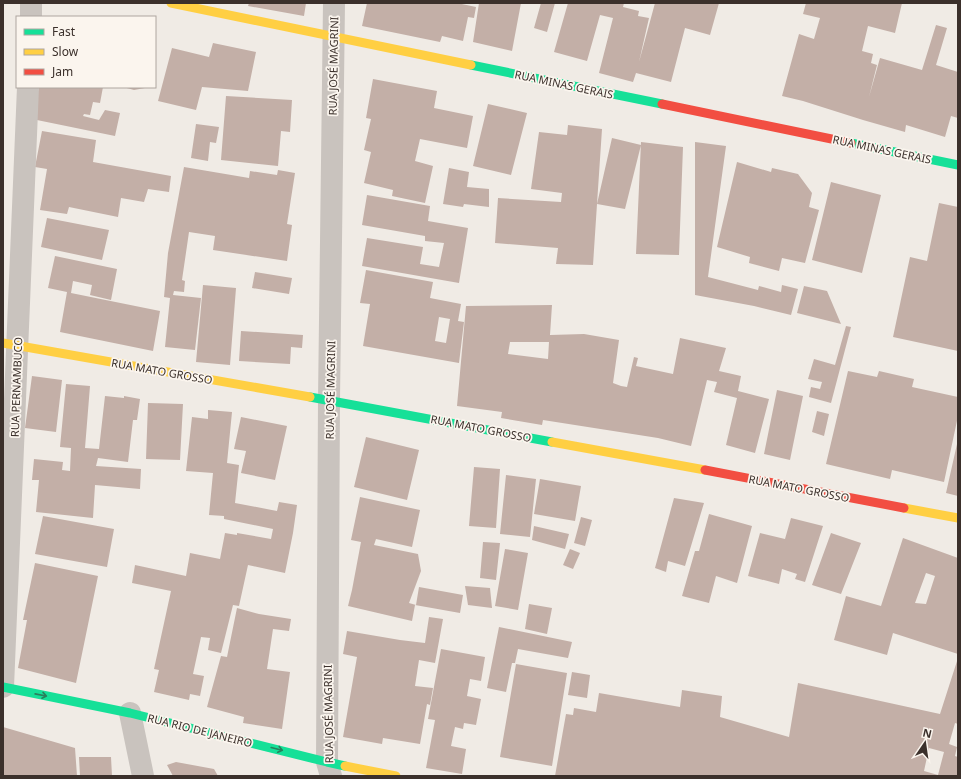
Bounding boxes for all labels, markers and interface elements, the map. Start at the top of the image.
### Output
legend [16,16,156,88]
street label: RUA JOSÉ MAGRINI [325,16,341,115]
text: Fast [52,23,76,40]
text: Slow [52,43,79,60]
text: Jam [51,63,73,80]
street label: RUA MINAS GERAIS [513,66,615,102]
street label: RUA MINAS GERAIS [831,131,933,167]
street label: RUA PERNAMBUCO [7,337,25,437]
street label: RUA JOSÉ MAGRINI [322,340,338,439]
street label: RUA MATO GROSSO [110,355,214,387]
street label: RUA MATO GROSSO [429,411,533,445]
street label: RUA MATO GROSSO [747,471,851,505]
street label: RUA JOSÉ MAGRINI [320,664,336,763]
one-way arrow [34,691,47,699]
street label: RUA RIO DE JANEIRO [146,710,254,750]
north arrow [905,723,945,763]
text: N [921,724,933,741]
one-way arrow [270,746,283,754]

